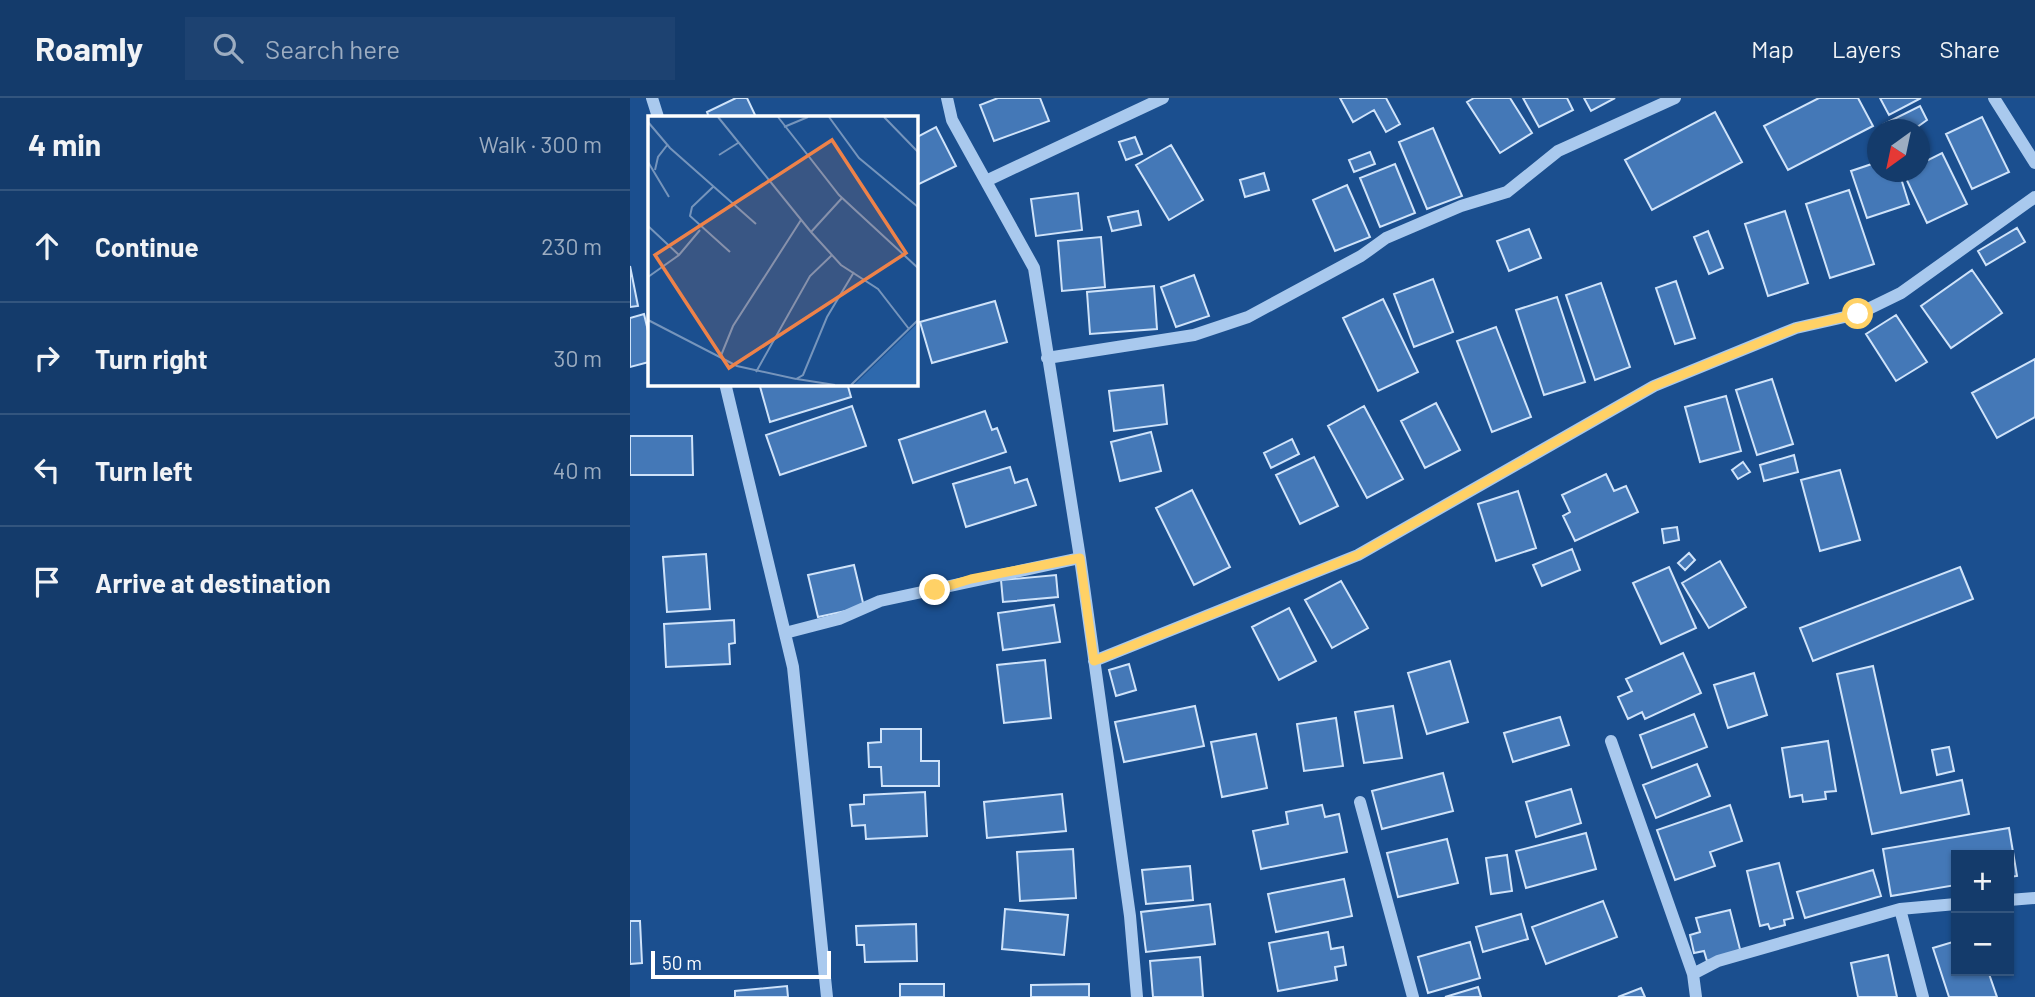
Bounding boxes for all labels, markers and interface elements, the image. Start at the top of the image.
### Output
search box [185,17,675,80]
text: Roamly [35,28,143,68]
icon: search [209,29,247,67]
text: Search here [265,33,400,64]
text: Map [1751,34,1794,63]
text: Layers [1832,34,1901,63]
text: Share [1939,34,2000,63]
inset map [648,116,917,385]
north arrow [1867,119,1930,182]
text: 4 min [28,126,101,162]
text: Walk · 300 m [479,130,602,158]
icon: ahead [28,227,66,265]
text: Continue [95,231,199,262]
text: 230 m [541,232,602,260]
route start [1842,298,1873,329]
icon: right [28,339,66,377]
text: Turn right [95,343,208,374]
text: 30 m [554,344,602,372]
icon: left [28,451,66,489]
text: Turn left [95,455,193,486]
text: 40 m [553,456,602,484]
icon: arrive [28,563,66,601]
text: Arrive at destination [95,567,331,598]
route end [919,574,950,605]
map controls [1951,850,2014,976]
button: + [1951,850,2014,913]
button: − [1951,913,2014,976]
scale bar [651,948,831,980]
text: 50 m [662,951,702,974]

